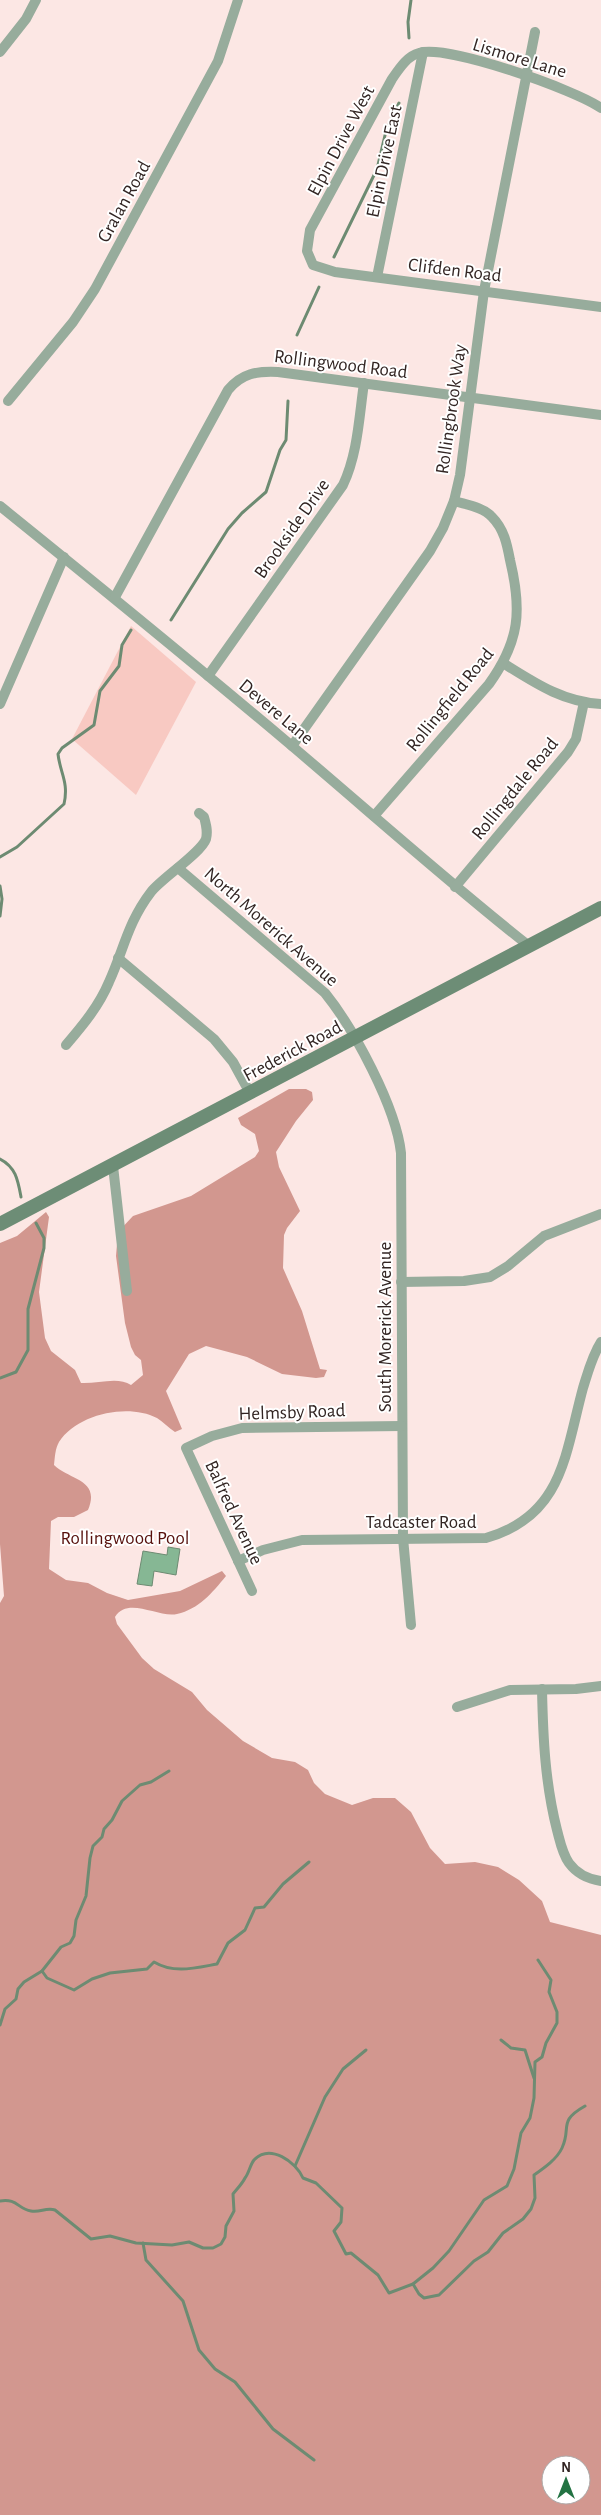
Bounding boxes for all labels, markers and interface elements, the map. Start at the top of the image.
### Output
street label: Lismore Lane [470,35,569,82]
street label: Elpin Drive West [304,83,378,199]
street label: Elpin Drive East [363,103,406,219]
street label: Gralan Road [94,158,154,246]
street label: Clifden Road [407,255,503,286]
street label: Rollingbrook Way [433,343,470,475]
street label: Rollingwood Road [273,347,409,382]
street label: Brookside Drive [251,476,333,582]
street label: Rollingfield Road [403,645,498,755]
street label: Devere Lane [235,676,317,749]
street label: Rollingdale Road [468,734,562,844]
street label: North Morerick Avenue [200,864,342,990]
street label: Frederick Road [240,1017,345,1085]
street label: South Morerick Avenue [376,1242,395,1412]
street label: Helmsby Road [238,1401,346,1424]
street label: Balfred Avenue [201,1458,266,1568]
street label: Tadcaster Road [365,1513,477,1532]
park label: Rollingwood Pool [61,1529,189,1548]
north arrow [541,2455,591,2505]
text: N [561,2461,571,2475]

